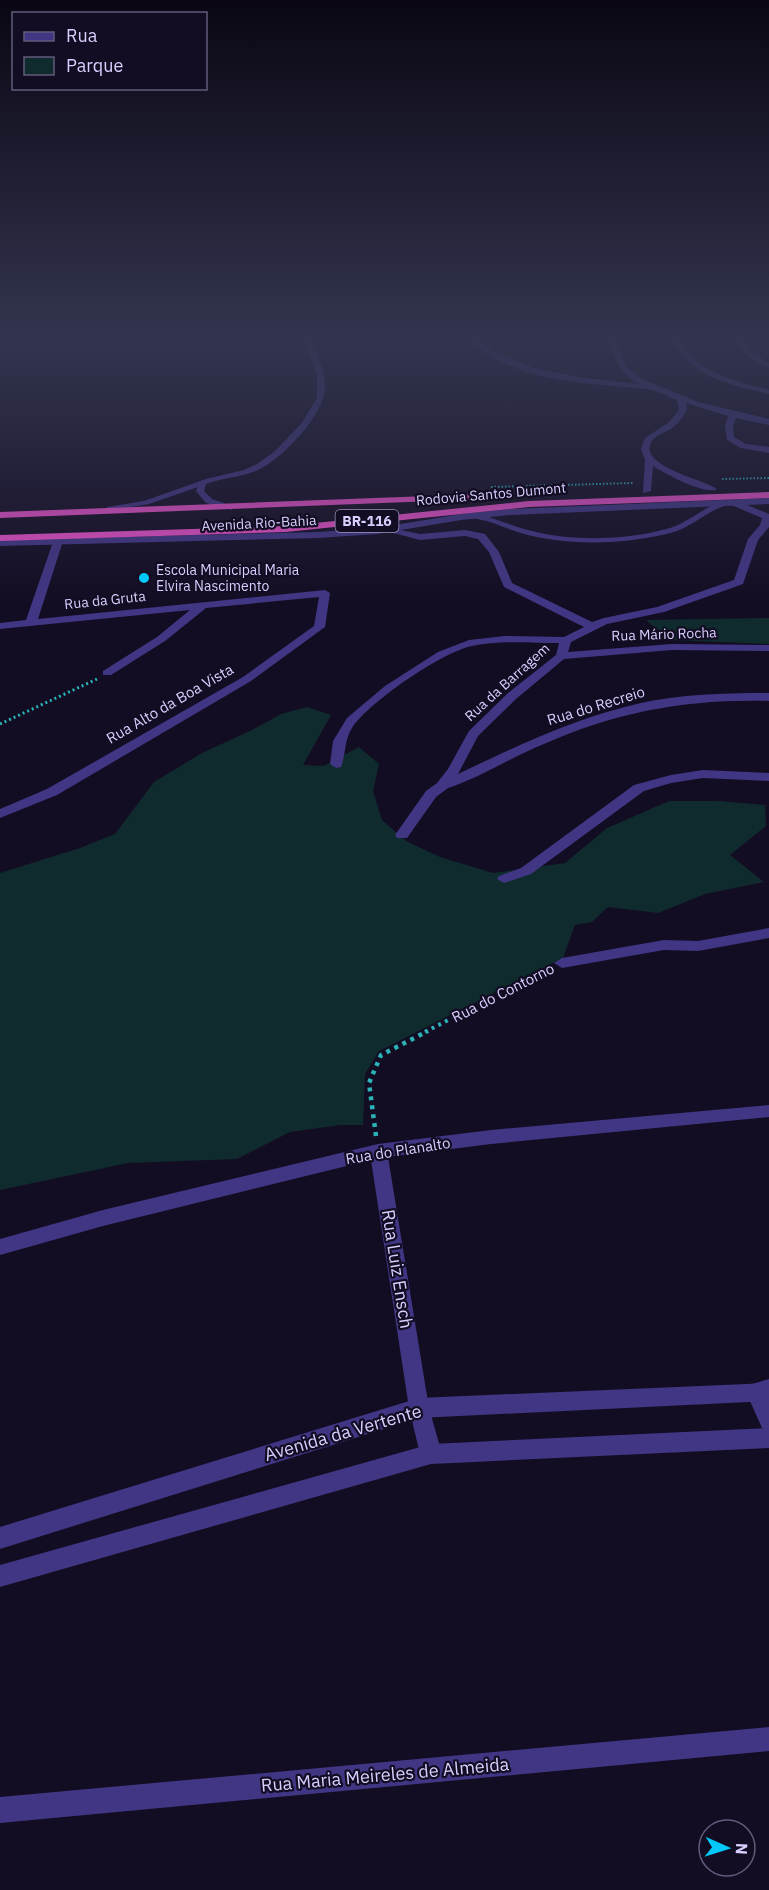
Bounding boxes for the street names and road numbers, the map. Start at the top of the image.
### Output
street label: Rodovia Santos Dumont [415,478,567,510]
road number: BR-116 [336,510,398,532]
street label: Avenida Rio-Bahia [201,511,317,535]
street label: Rua da Gruta [63,587,147,613]
street label: Rua Mário Rocha [611,623,717,645]
street label: Rua da Barragem [461,639,553,725]
street label: Rua Alto da Boa Vista [103,659,237,748]
street label: Rua do Recreio [545,682,647,729]
street label: Rua do Contorno [448,959,557,1027]
street label: Rua do Planalto [344,1133,452,1168]
street label: Rua Luiz Ensch [377,1208,418,1330]
street label: Avenida da Vertente [262,1399,424,1466]
street label: Rua Maria Meireles de Almeida [260,1752,510,1797]

